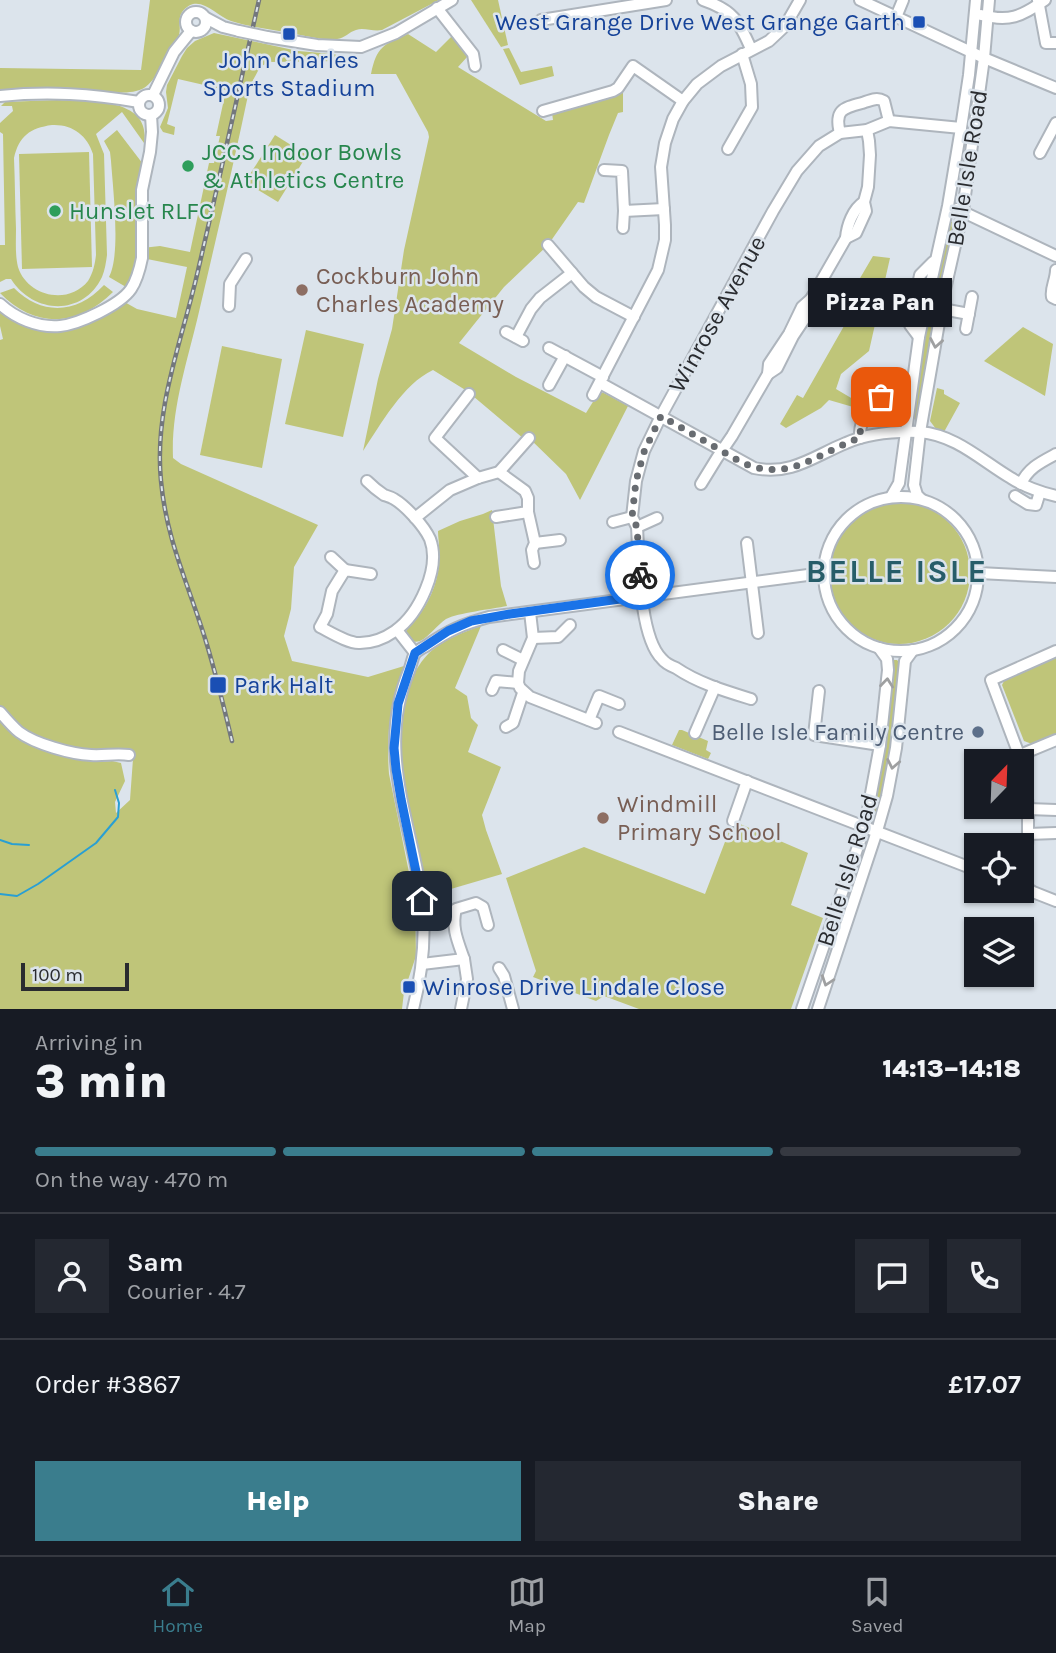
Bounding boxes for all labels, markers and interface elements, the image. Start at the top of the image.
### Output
place label: West Grange Drive West Grange Garth [495,8,905,36]
marker: West Grange Drive West Grange Garth [911,14,927,30]
marker: John Charles Sports Stadium [281,26,297,42]
place label: John Charles Sports Stadium [203,46,375,102]
street label: Belle Isle Road [941,88,993,248]
place label: JCCS Indoor Bowls & Athletics Centre [202,138,404,194]
marker: JCCS Indoor Bowls & Athletics Centre [180,158,196,174]
place label: Hunslet RLFC [69,197,214,225]
marker: Hunslet RLFC [47,203,63,219]
street label: Winrose Avenue [662,231,772,397]
place label: Cockburn John Charles Academy [316,262,504,318]
callout: Pizza Pan [809,278,953,327]
marker: Cockburn John Charles Academy [294,282,310,298]
text: Pizza Pan [825,289,935,316]
one-way arrow [929,337,944,349]
pin [851,367,911,427]
icon: bag [862,378,900,416]
courier [605,540,675,610]
district label: BELLE ISLE [806,553,988,590]
icon: bike [621,556,659,594]
place label: Park Halt [234,671,333,699]
marker: Park Halt [208,675,228,695]
one-way arrow [879,678,894,689]
place label: Belle Isle Family Centre [711,718,964,746]
marker: Belle Isle Family Centre [970,724,986,740]
north arrow [964,749,1034,819]
map controls [964,749,1034,987]
one-way arrow [886,758,901,770]
place label: Windmill Primary School [617,790,782,846]
street label: Belle Isle Road [811,790,883,950]
marker: Windmill Primary School [595,810,611,826]
button: locate [964,833,1034,903]
pin [392,871,452,931]
icon: home [403,882,441,920]
button: layers [964,917,1034,987]
scale bar [21,960,130,992]
text: 100 m [32,964,83,986]
place label: Winrose Drive Lindale Close [423,973,725,1001]
one-way arrow [821,975,835,987]
marker: Winrose Drive Lindale Close [401,979,417,995]
text: Arriving in [35,1029,143,1056]
text: 14:13–14:18 [882,1053,1021,1084]
text: 3 min [35,1055,168,1109]
text: On the way · 470 m [35,1166,228,1193]
button: person [35,1239,109,1313]
button: chat [855,1239,929,1313]
button: phone [947,1239,1021,1313]
text: Sam [127,1247,183,1278]
text: Courier · 4.7 [127,1278,246,1305]
text: Order #3867 [35,1369,180,1400]
text: £17.07 [948,1369,1021,1400]
button: Help [35,1461,521,1541]
button: Share [535,1461,1021,1541]
tab: Home [152,1573,203,1637]
tab: Map [508,1573,546,1637]
tab: Saved [851,1573,904,1637]

